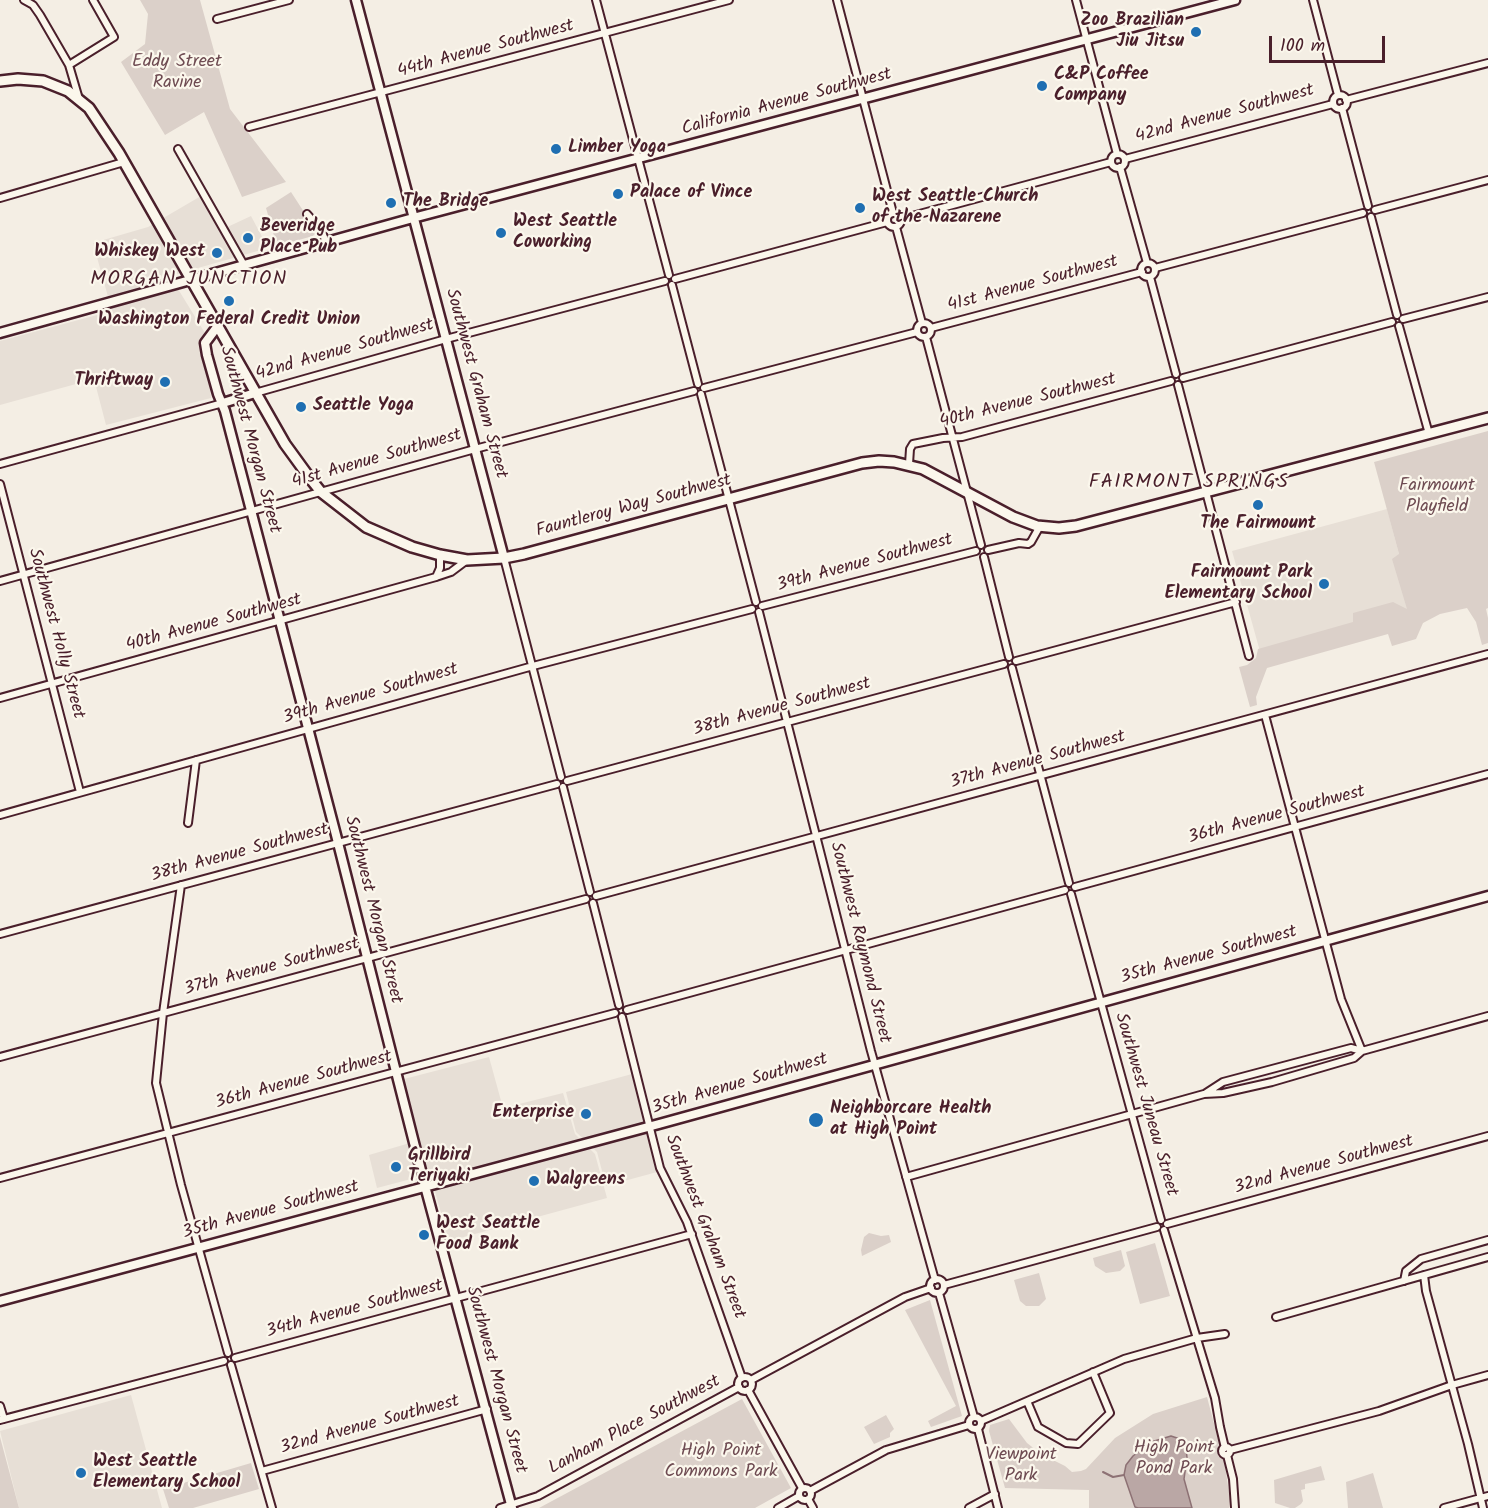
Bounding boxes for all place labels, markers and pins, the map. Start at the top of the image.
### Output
place label: Zoo Brazilian Jiu Jitsu [1080,11,1184,54]
marker: Zoo Brazilian Jiu Jitsu [1189,25,1203,39]
place label: C&P Coffee Company [1054,65,1149,107]
marker: C&P Coffee Company [1035,79,1049,93]
place label: Limber Yoga [568,138,666,160]
marker: Limber Yoga [549,142,563,156]
place label: Palace of Vince [630,183,752,205]
marker: Palace of Vince [611,187,625,201]
place label: West Seattle Church of the Nazarene [872,187,1038,230]
place label: The Bridge [403,192,488,214]
marker: The Bridge [384,196,398,210]
marker: West Seattle Church of the Nazarene [853,201,867,215]
place label: West Seattle Coworking [513,212,617,254]
place label: Beveridge Place Pub [260,217,337,260]
marker: West Seattle Coworking [494,226,508,240]
marker: Beveridge Place Pub [241,231,255,245]
place label: Whiskey West [94,242,205,264]
marker: Whiskey West [210,246,224,260]
marker: Washington Federal Credit Union [222,294,236,308]
place label: Washington Federal Credit Union [98,310,360,332]
place label: Thriftway [75,371,153,393]
marker: Thriftway [158,375,172,389]
place label: Seattle Yoga [313,396,414,418]
marker: Seattle Yoga [294,400,308,414]
marker: The Fairmount [1251,498,1265,512]
place label: The Fairmount [1200,514,1316,536]
place label: Fairmount Park Elementary School [1165,563,1312,606]
marker: Fairmount Park Elementary School [1317,577,1331,591]
place label: Neighborcare Health at High Point [830,1099,991,1142]
place label: Enterprise [493,1103,574,1125]
marker: Enterprise [579,1107,593,1121]
marker: Neighborcare Health at High Point [807,1111,825,1129]
place label: Grillbird Teriyaki [408,1146,471,1188]
marker: Grillbird Teriyaki [389,1160,403,1174]
place label: Walgreens [546,1170,625,1192]
marker: Walgreens [527,1174,541,1188]
place label: West Seattle Food Bank [436,1214,540,1256]
marker: West Seattle Food Bank [417,1228,431,1242]
place label: West Seattle Elementary School [93,1452,240,1494]
marker: West Seattle Elementary School [74,1466,88,1480]

